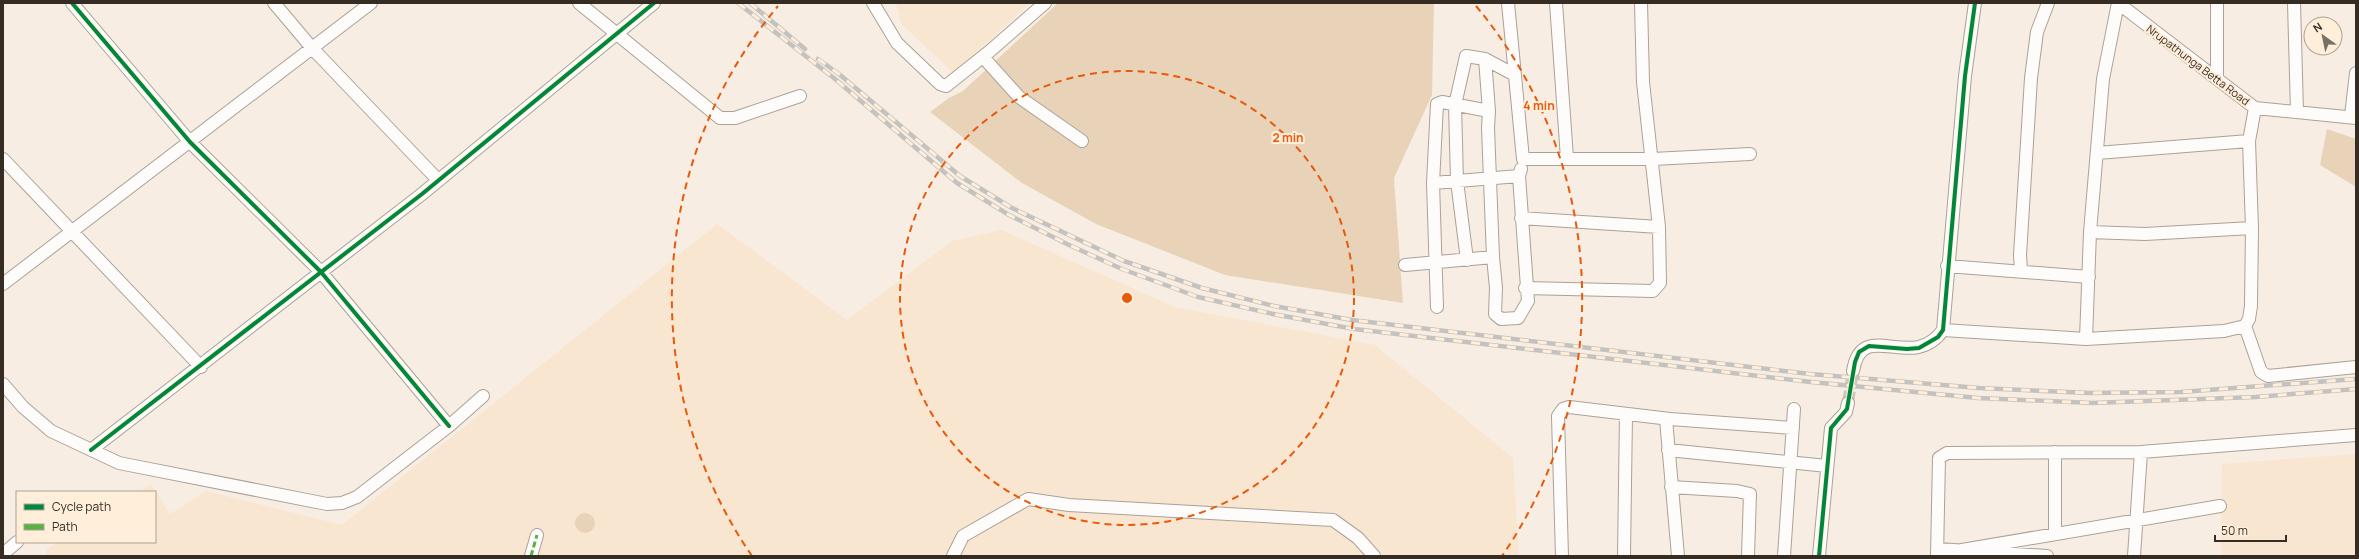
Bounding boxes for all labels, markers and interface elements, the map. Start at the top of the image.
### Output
north arrow [2303,16,2343,56]
text: N [2310,19,2325,36]
street label: Nrupathunga Betta Road [2144,21,2253,108]
text: 4 min [1523,97,1555,114]
text: 2 min [1272,129,1304,146]
centre of rings [1120,291,1134,305]
legend [16,491,156,543]
text: Cycle path [52,498,111,515]
scale bar [2215,517,2286,543]
text: Path [52,518,78,535]
text: 50 m [2221,522,2248,539]

